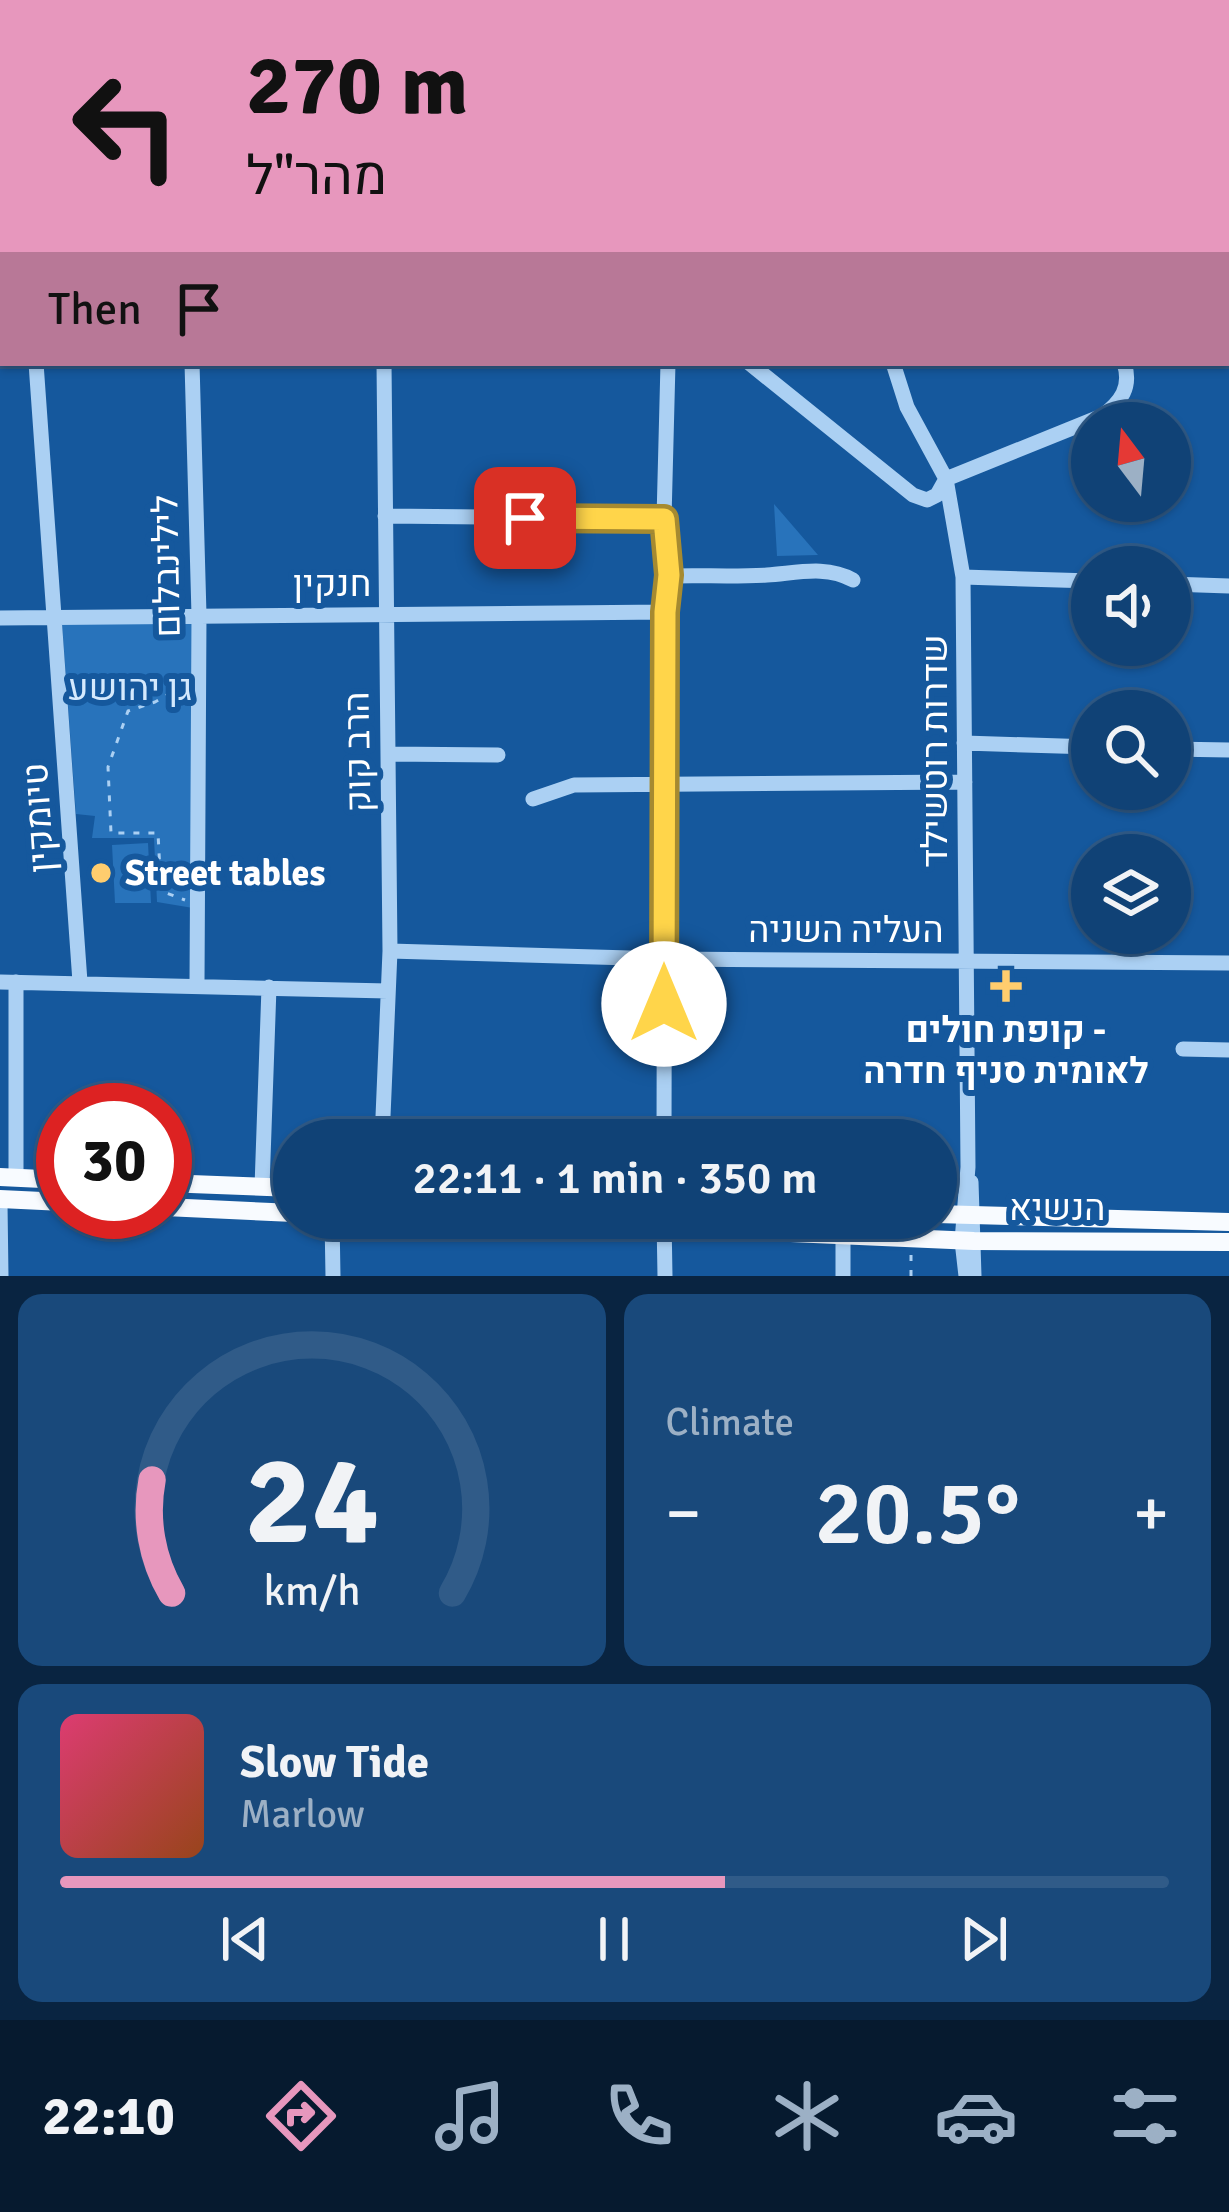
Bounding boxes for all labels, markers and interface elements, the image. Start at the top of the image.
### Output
text: 270 m [246,34,468,138]
icon: left [48,48,204,204]
text: מהר"ל [246,143,387,210]
icon: arrive [166,276,232,342]
text: Then [48,282,142,337]
north arrow [1071,402,1191,522]
map controls [1071,402,1191,954]
pin [474,467,576,569]
icon: arrive [492,485,558,551]
street label: לילינבלום [143,494,191,638]
button: sound [1071,546,1191,666]
street label: חנקין [293,562,371,607]
street label: שדרות רוטשילד [913,634,958,868]
park label: גן יהושע [68,666,192,711]
button: search [1071,690,1191,810]
street label: הרב קוק [334,691,382,813]
street label: טיומקין [13,762,65,874]
button: layers [1071,834,1191,954]
place label: Street tables [125,851,325,896]
marker: Street tables [88,860,114,886]
street label: העליה השניה [748,908,944,953]
position arrow [601,941,727,1067]
marker: קופת חולים - לאומית סניף חדרה [990,970,1022,1002]
place label: קופת חולים - לאומית סניף חדרה [863,1008,1149,1094]
speed limit sign: 30 [36,1083,192,1239]
text: 22:11 · 1 min · 350 m [413,1151,817,1206]
street label: הנשיא [1009,1186,1105,1231]
text: Climate [666,1398,794,1446]
text: 24 [244,1425,379,1578]
text: 20.5° [815,1458,1020,1569]
text: − [666,1473,701,1554]
text: + [1133,1473,1169,1554]
text: km/h [263,1565,360,1618]
text: Slow Tide [240,1735,429,1790]
text: Marlow [240,1790,365,1838]
icon: previous [212,1906,278,1972]
icon: pause [581,1906,647,1972]
icon: next [951,1906,1017,1972]
icon: directions [259,2074,343,2158]
icon: music [428,2074,512,2158]
icon: phone [597,2074,681,2158]
icon: climate [765,2074,849,2158]
icon: car [934,2074,1018,2158]
icon: filters [1103,2074,1187,2158]
text: 22:10 [42,2083,175,2150]

